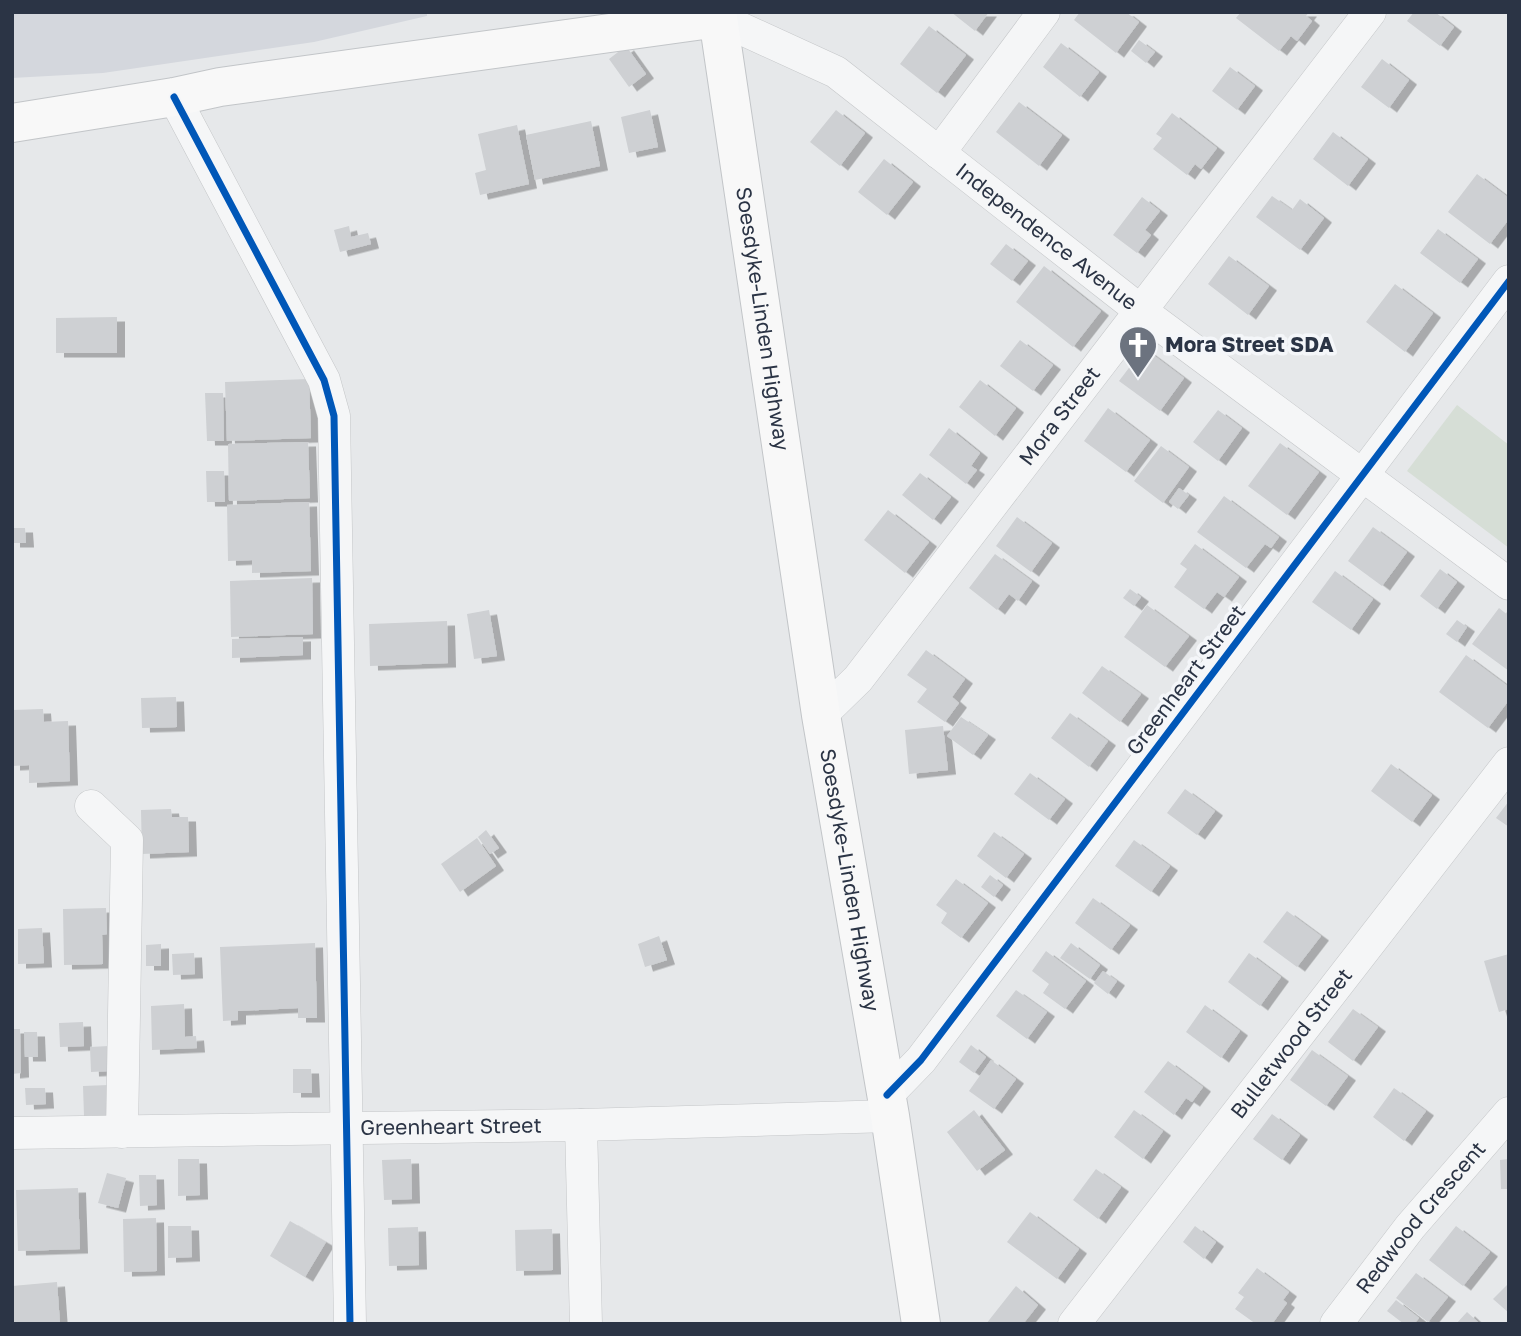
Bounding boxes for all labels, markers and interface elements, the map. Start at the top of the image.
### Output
street label: Independence Avenue [951,157,1143,315]
street label: Soesdyke-Linden Highway [731,185,796,453]
church icon: Mora Street SDA [1117,324,1159,379]
place label: Mora Street SDA [1165,331,1334,357]
street label: Mora Street [1013,361,1105,470]
street label: Greenheart Street [1120,599,1250,760]
street label: Soesdyke-Linden Highway [815,746,886,1014]
street label: Bulletwood Street [1224,962,1357,1123]
street label: Greenheart Street [360,1112,542,1140]
street label: Redwood Crescent [1350,1136,1490,1299]

